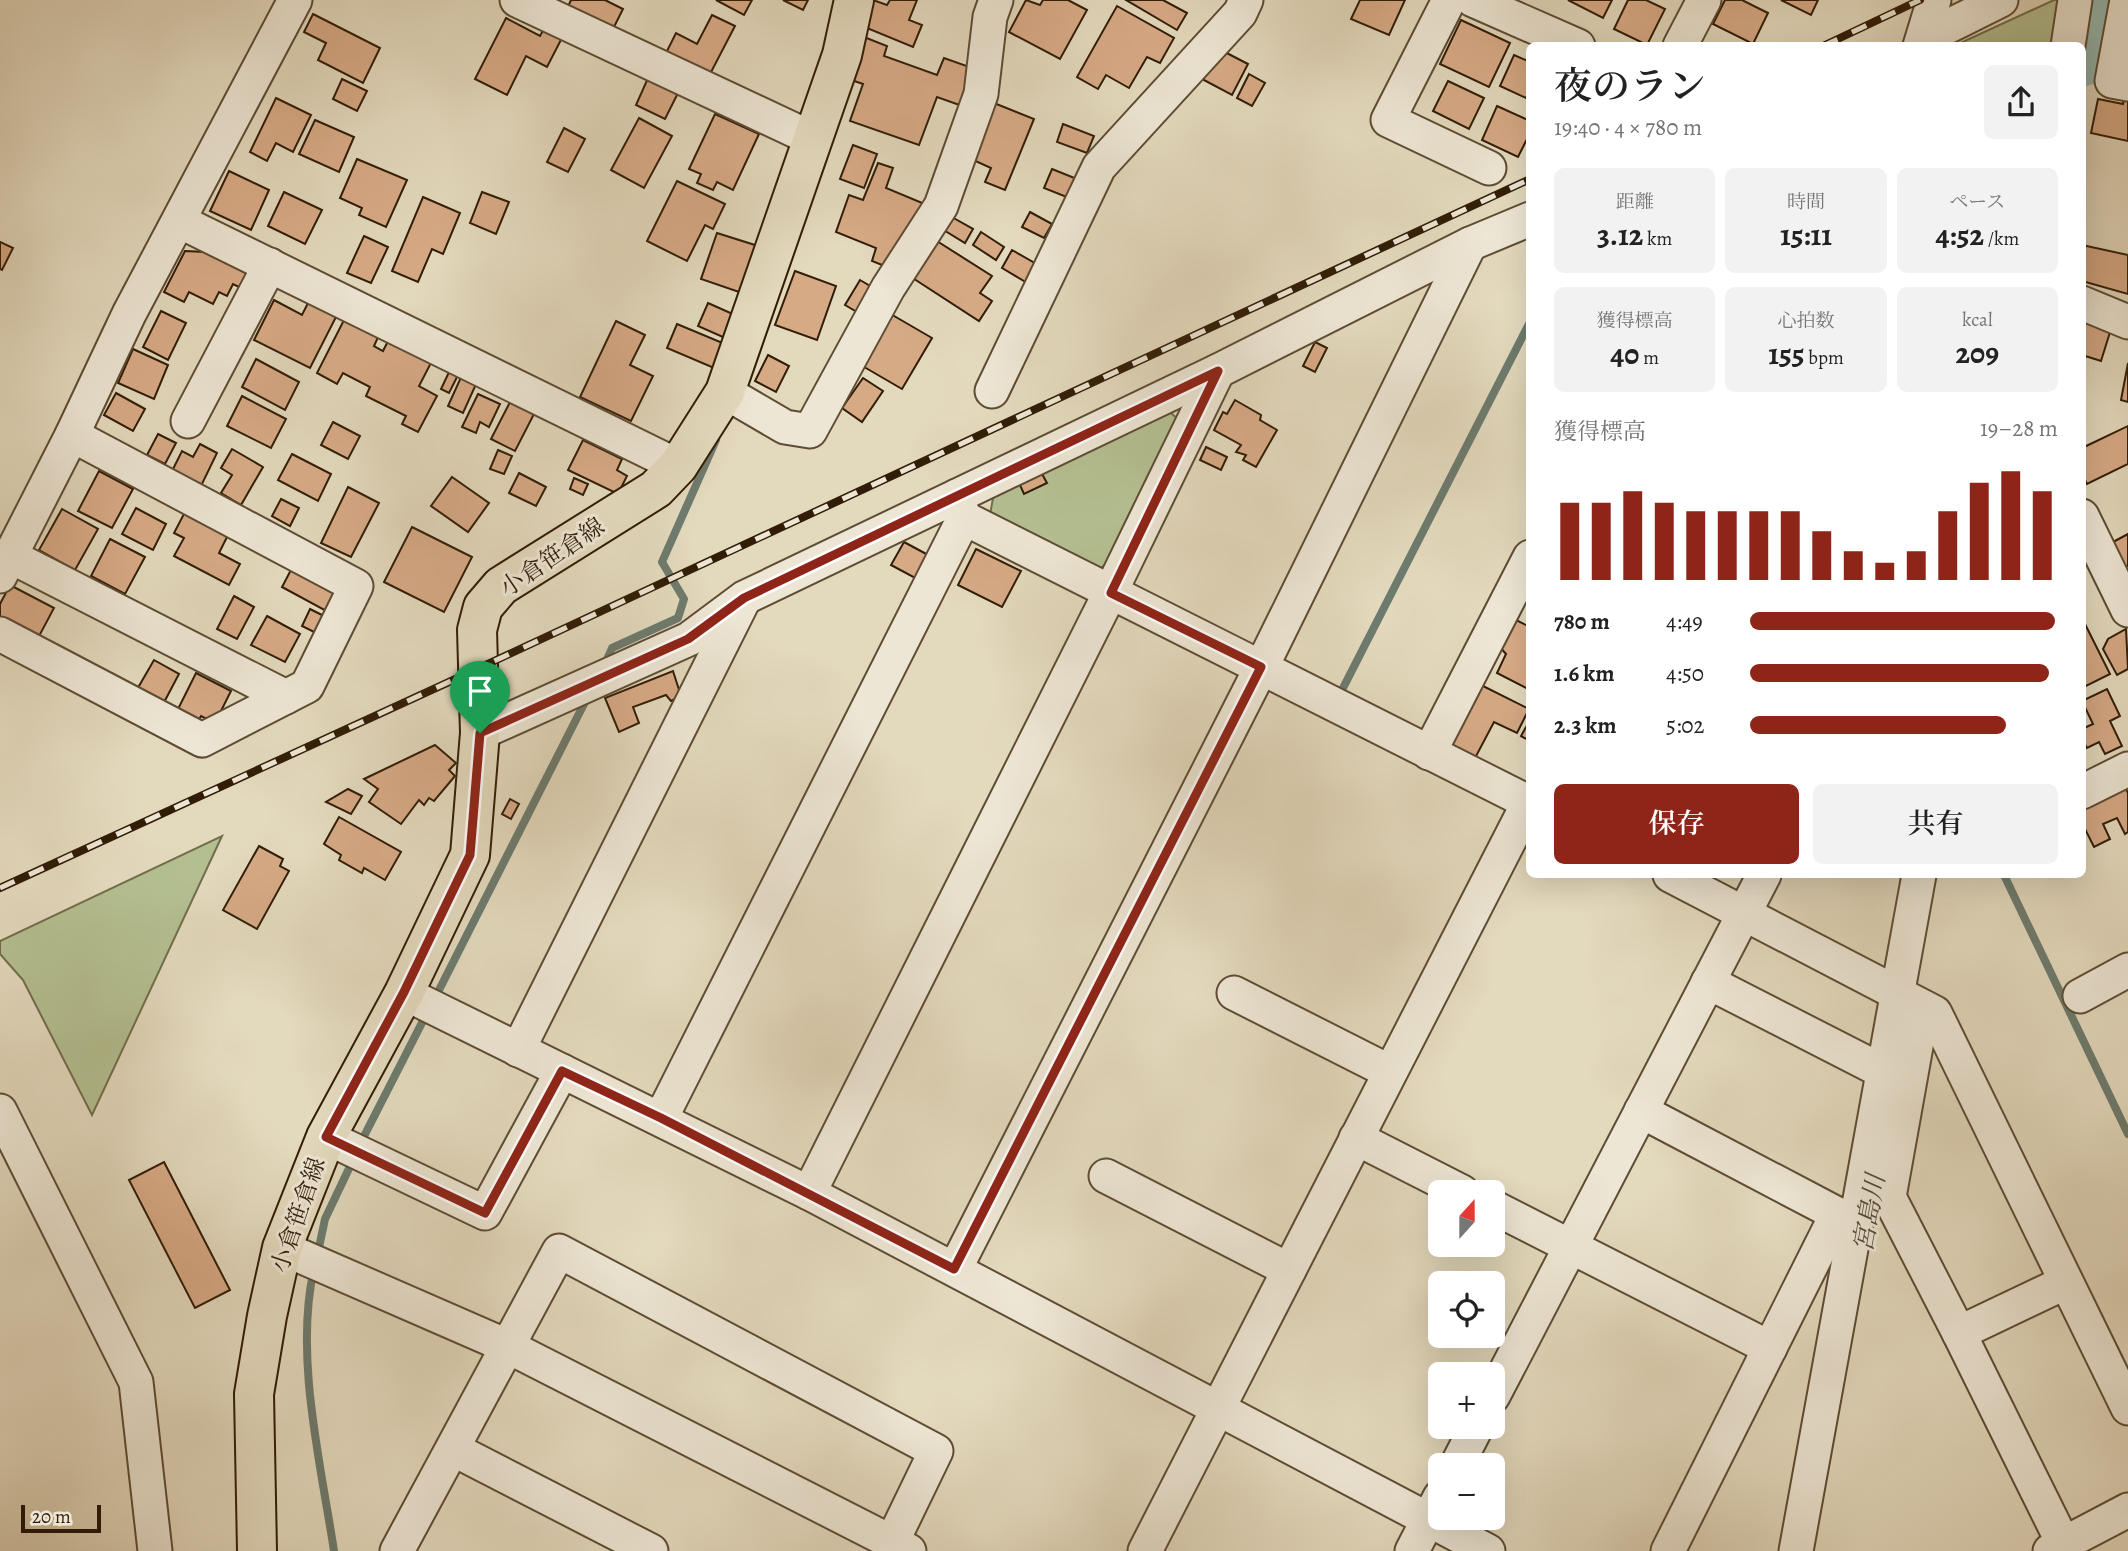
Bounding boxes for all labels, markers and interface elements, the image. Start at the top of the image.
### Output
text: 夜のラン [1554,60,1706,112]
button: share [1984,65,2058,139]
text: 19:40 · 4 × 780 m [1554,112,1702,143]
text: 距離 [1616,189,1654,215]
text: 時間 [1787,189,1825,215]
text: ペース [1949,189,2005,215]
text: 3.12 [1597,215,1643,255]
text: 15:11 [1780,215,1832,255]
text: 4:52 [1935,215,1984,255]
text: km [1643,226,1672,252]
text: /km [1984,226,2019,252]
text: kcal [1962,307,1993,333]
text: 獲得標高 [1597,308,1673,334]
text: 心拍数 [1777,308,1835,334]
text: 209 [1956,333,1999,373]
text: 40 [1610,334,1639,374]
text: 155 [1768,334,1805,374]
text: m [1639,345,1659,371]
text: bpm [1805,345,1844,371]
text: 19–28 m [1980,413,2058,444]
text: 獲得標高 [1554,416,1646,447]
street label: 小倉笹倉線 [493,510,611,604]
text: 780 m [1554,606,1610,637]
text: 4:49 [1666,606,1703,637]
text: 1.6 km [1554,658,1614,689]
text: 4:50 [1666,658,1704,689]
pin [450,661,510,733]
icon: arrive [461,672,499,710]
text: 2.3 km [1554,710,1617,741]
text: 5:02 [1666,710,1705,741]
button: 保存 [1554,784,1799,864]
button: 共有 [1813,784,2058,864]
street label: 小倉笹倉線 [263,1153,333,1277]
water label: 宮島川 [1845,1169,1894,1255]
north arrow [1428,1180,1505,1256]
map controls [1428,1180,1505,1530]
button: locate [1428,1271,1505,1348]
button: + [1428,1362,1505,1439]
button: − [1428,1453,1505,1530]
scale bar [21,1502,102,1534]
text: 20 m [32,1504,71,1530]

